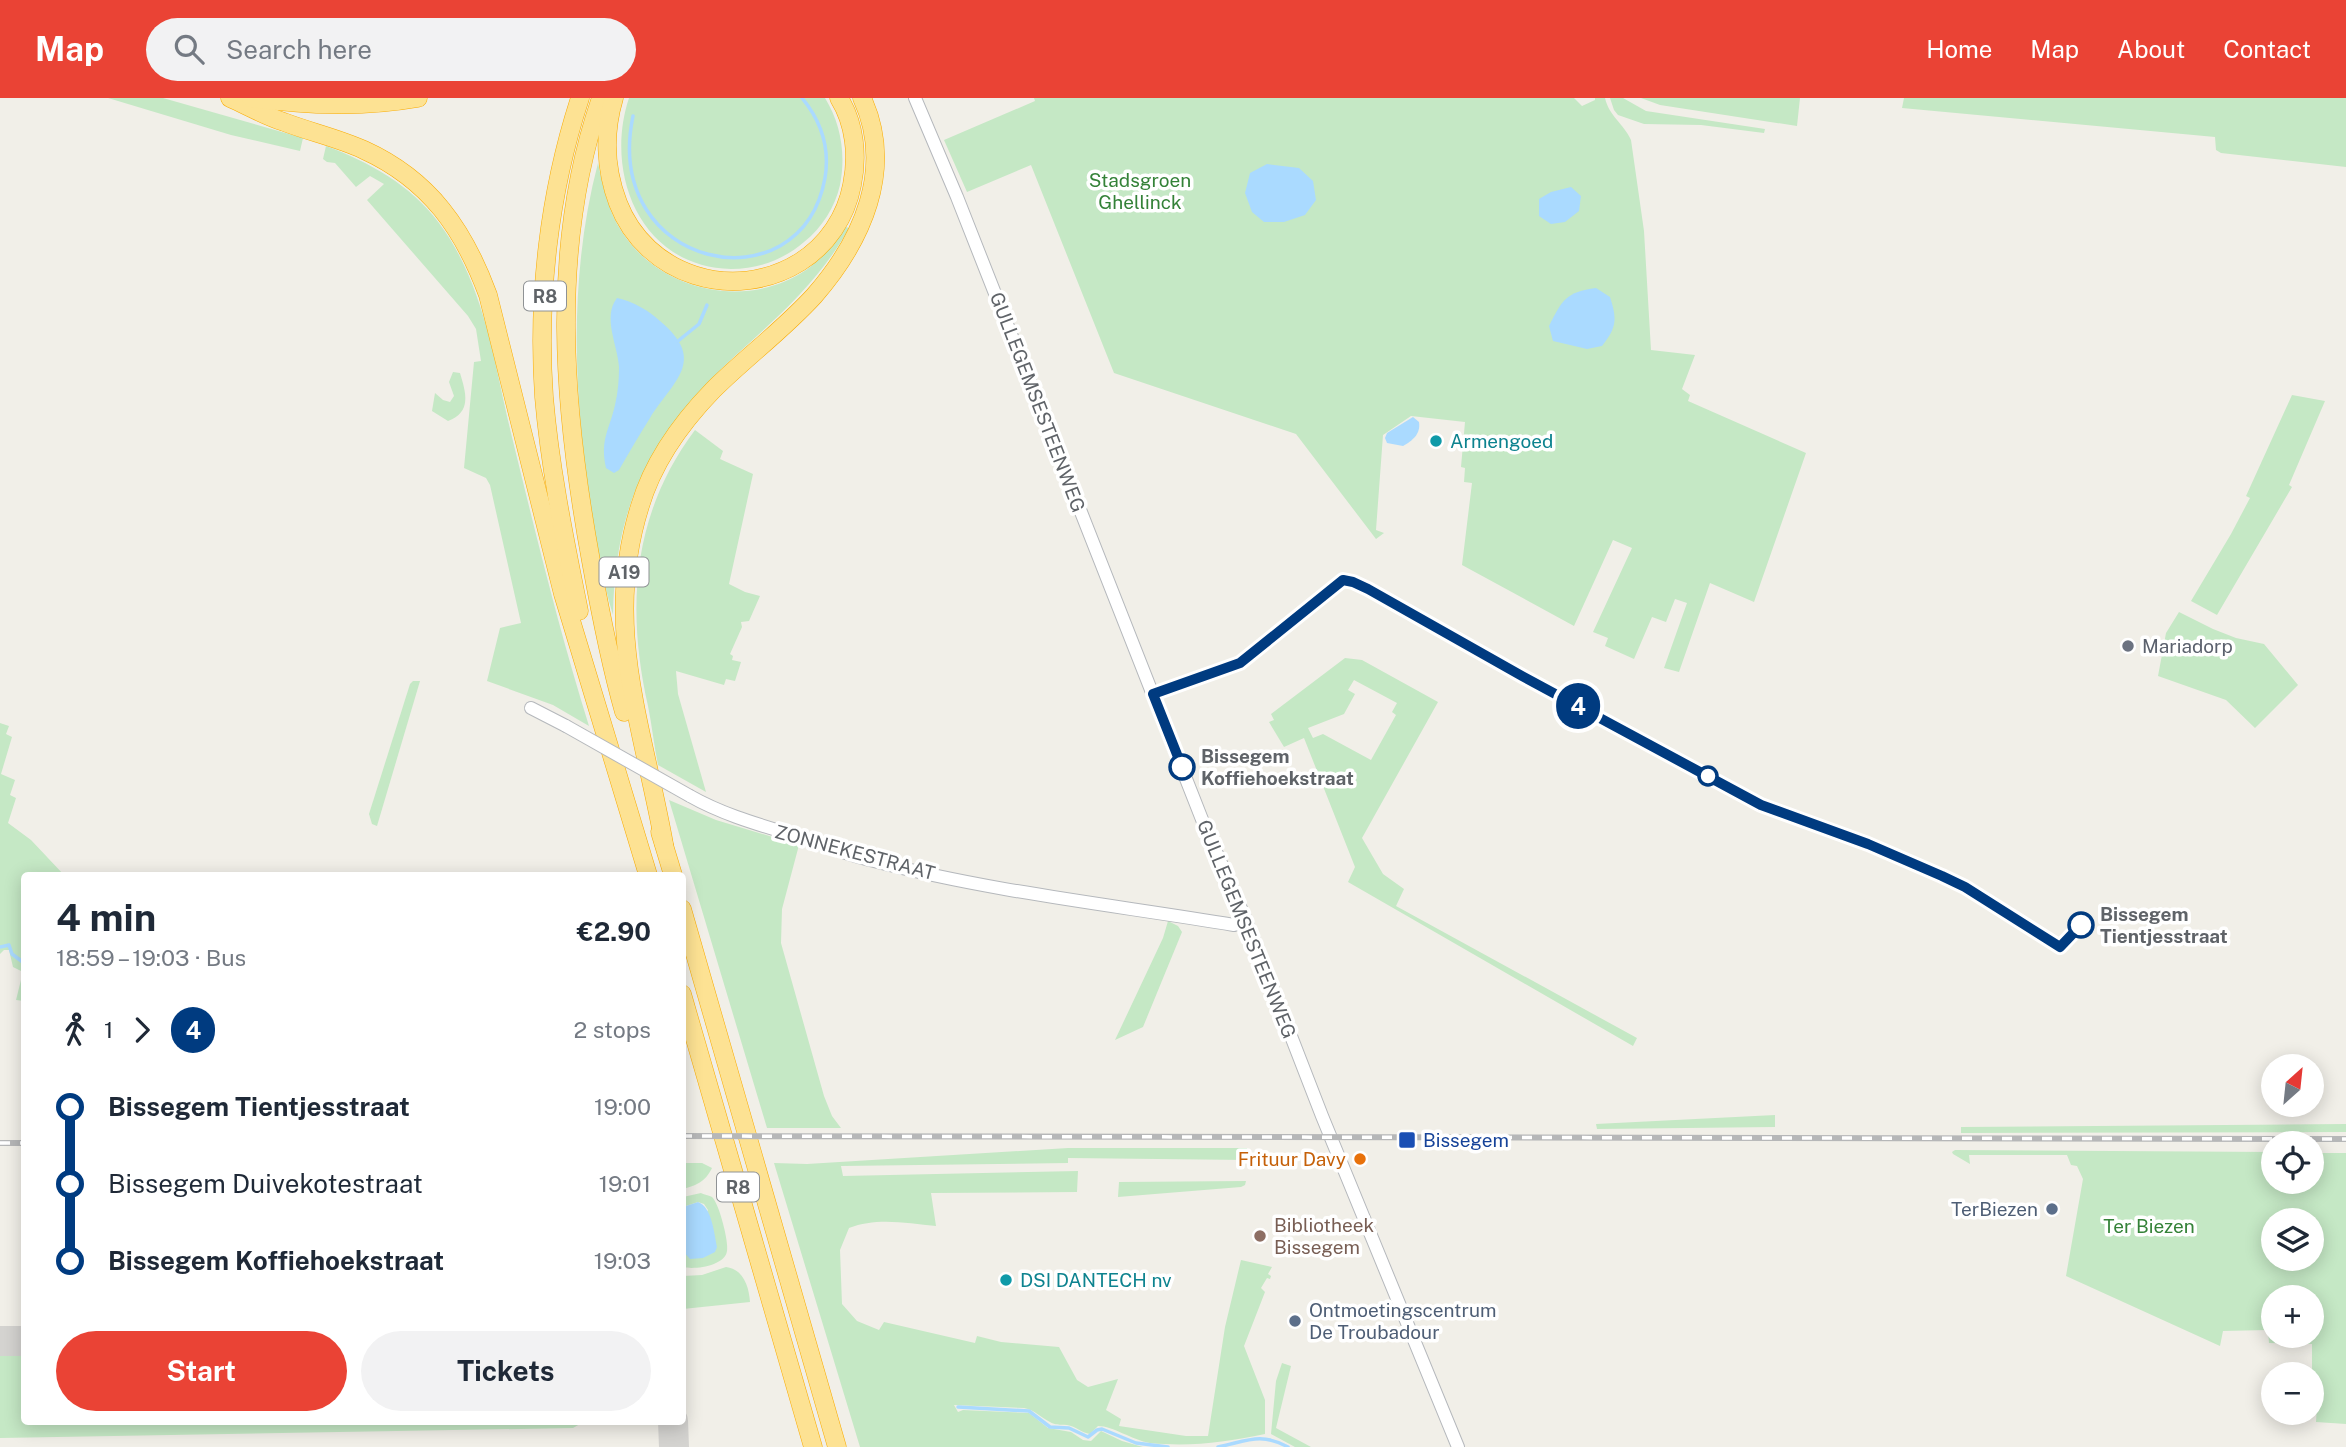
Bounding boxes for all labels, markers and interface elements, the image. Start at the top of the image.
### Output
search box [146,18,636,81]
text: Map [35,30,104,68]
icon: search [170,30,208,68]
text: Search here [226,34,372,65]
text: Home [1926,35,1992,63]
text: Map [2030,35,2079,63]
text: About [2117,35,2185,63]
text: Contact [2223,35,2311,63]
park label: Stadsgroen Ghellinck [1089,169,1191,213]
road number: R8 [524,281,566,310]
street label: GULLEGEMSESTEENWEG [986,289,1090,515]
place label: Armengoed [1450,430,1553,452]
marker: Armengoed [1428,433,1444,449]
road number: A19 [600,558,648,586]
place label: Mariadorp [2142,635,2233,657]
marker: Mariadorp [2120,638,2136,654]
line badge: 4 [1555,683,1601,729]
text: 4 [1570,692,1586,720]
place label: Bissegem Koffiehoekstraat [1201,745,1354,789]
marker: Bissegem Koffiehoekstraat [1169,754,1195,780]
unlabelled marker [1698,766,1718,786]
street label: GULLEGEMSESTEENWEG [1193,817,1301,1041]
street label: ZONNEKESTRAAT [773,820,937,884]
text: 4 min [56,895,156,940]
place label: Bissegem Tientjesstraat [2100,903,2228,947]
marker: Bissegem Tientjesstraat [2068,912,2094,938]
text: €2.90 [577,916,651,947]
text: 18:59 – 19:03 · Bus [56,944,246,971]
icon: walk [56,1011,94,1049]
icon: forward [123,1011,161,1049]
text: 1 [104,1016,113,1043]
text: 4 [185,1016,201,1044]
text: 2 stops [573,1016,651,1043]
north arrow [2261,1054,2324,1116]
map controls [2261,1054,2324,1425]
text: Bissegem Tientjesstraat [108,1091,410,1122]
text: 19:00 [594,1093,651,1120]
place label: Bissegem [1423,1129,1509,1151]
marker: Bissegem [1397,1130,1417,1150]
button: locate [2261,1131,2324,1194]
place label: Frituur Davy [1238,1148,1346,1170]
marker: Frituur Davy [1352,1151,1368,1167]
text: Bissegem Duivekotestraat [108,1168,423,1199]
text: 19:01 [599,1170,651,1197]
road number: R8 [717,1172,759,1202]
place label: TerBiezen [1951,1198,2038,1220]
marker: TerBiezen [2044,1201,2060,1217]
button: layers [2261,1208,2324,1271]
place label: Bibliotheek Bissegem [1274,1214,1374,1258]
park label: Ter Biezen [2103,1215,2195,1237]
marker: Bibliotheek Bissegem [1252,1228,1268,1244]
text: Bissegem Koffiehoekstraat [108,1245,444,1276]
text: 19:03 [594,1247,651,1274]
place label: DSI DANTECH nv [1020,1269,1172,1291]
marker: DSI DANTECH nv [998,1272,1014,1288]
button: + [2261,1285,2324,1348]
place label: Ontmoetingscentrum De Troubadour [1309,1299,1497,1343]
marker: Ontmoetingscentrum De Troubadour [1287,1313,1303,1329]
button: Start [56,1331,347,1411]
button: Tickets [361,1331,651,1411]
button: − [2261,1362,2324,1425]

